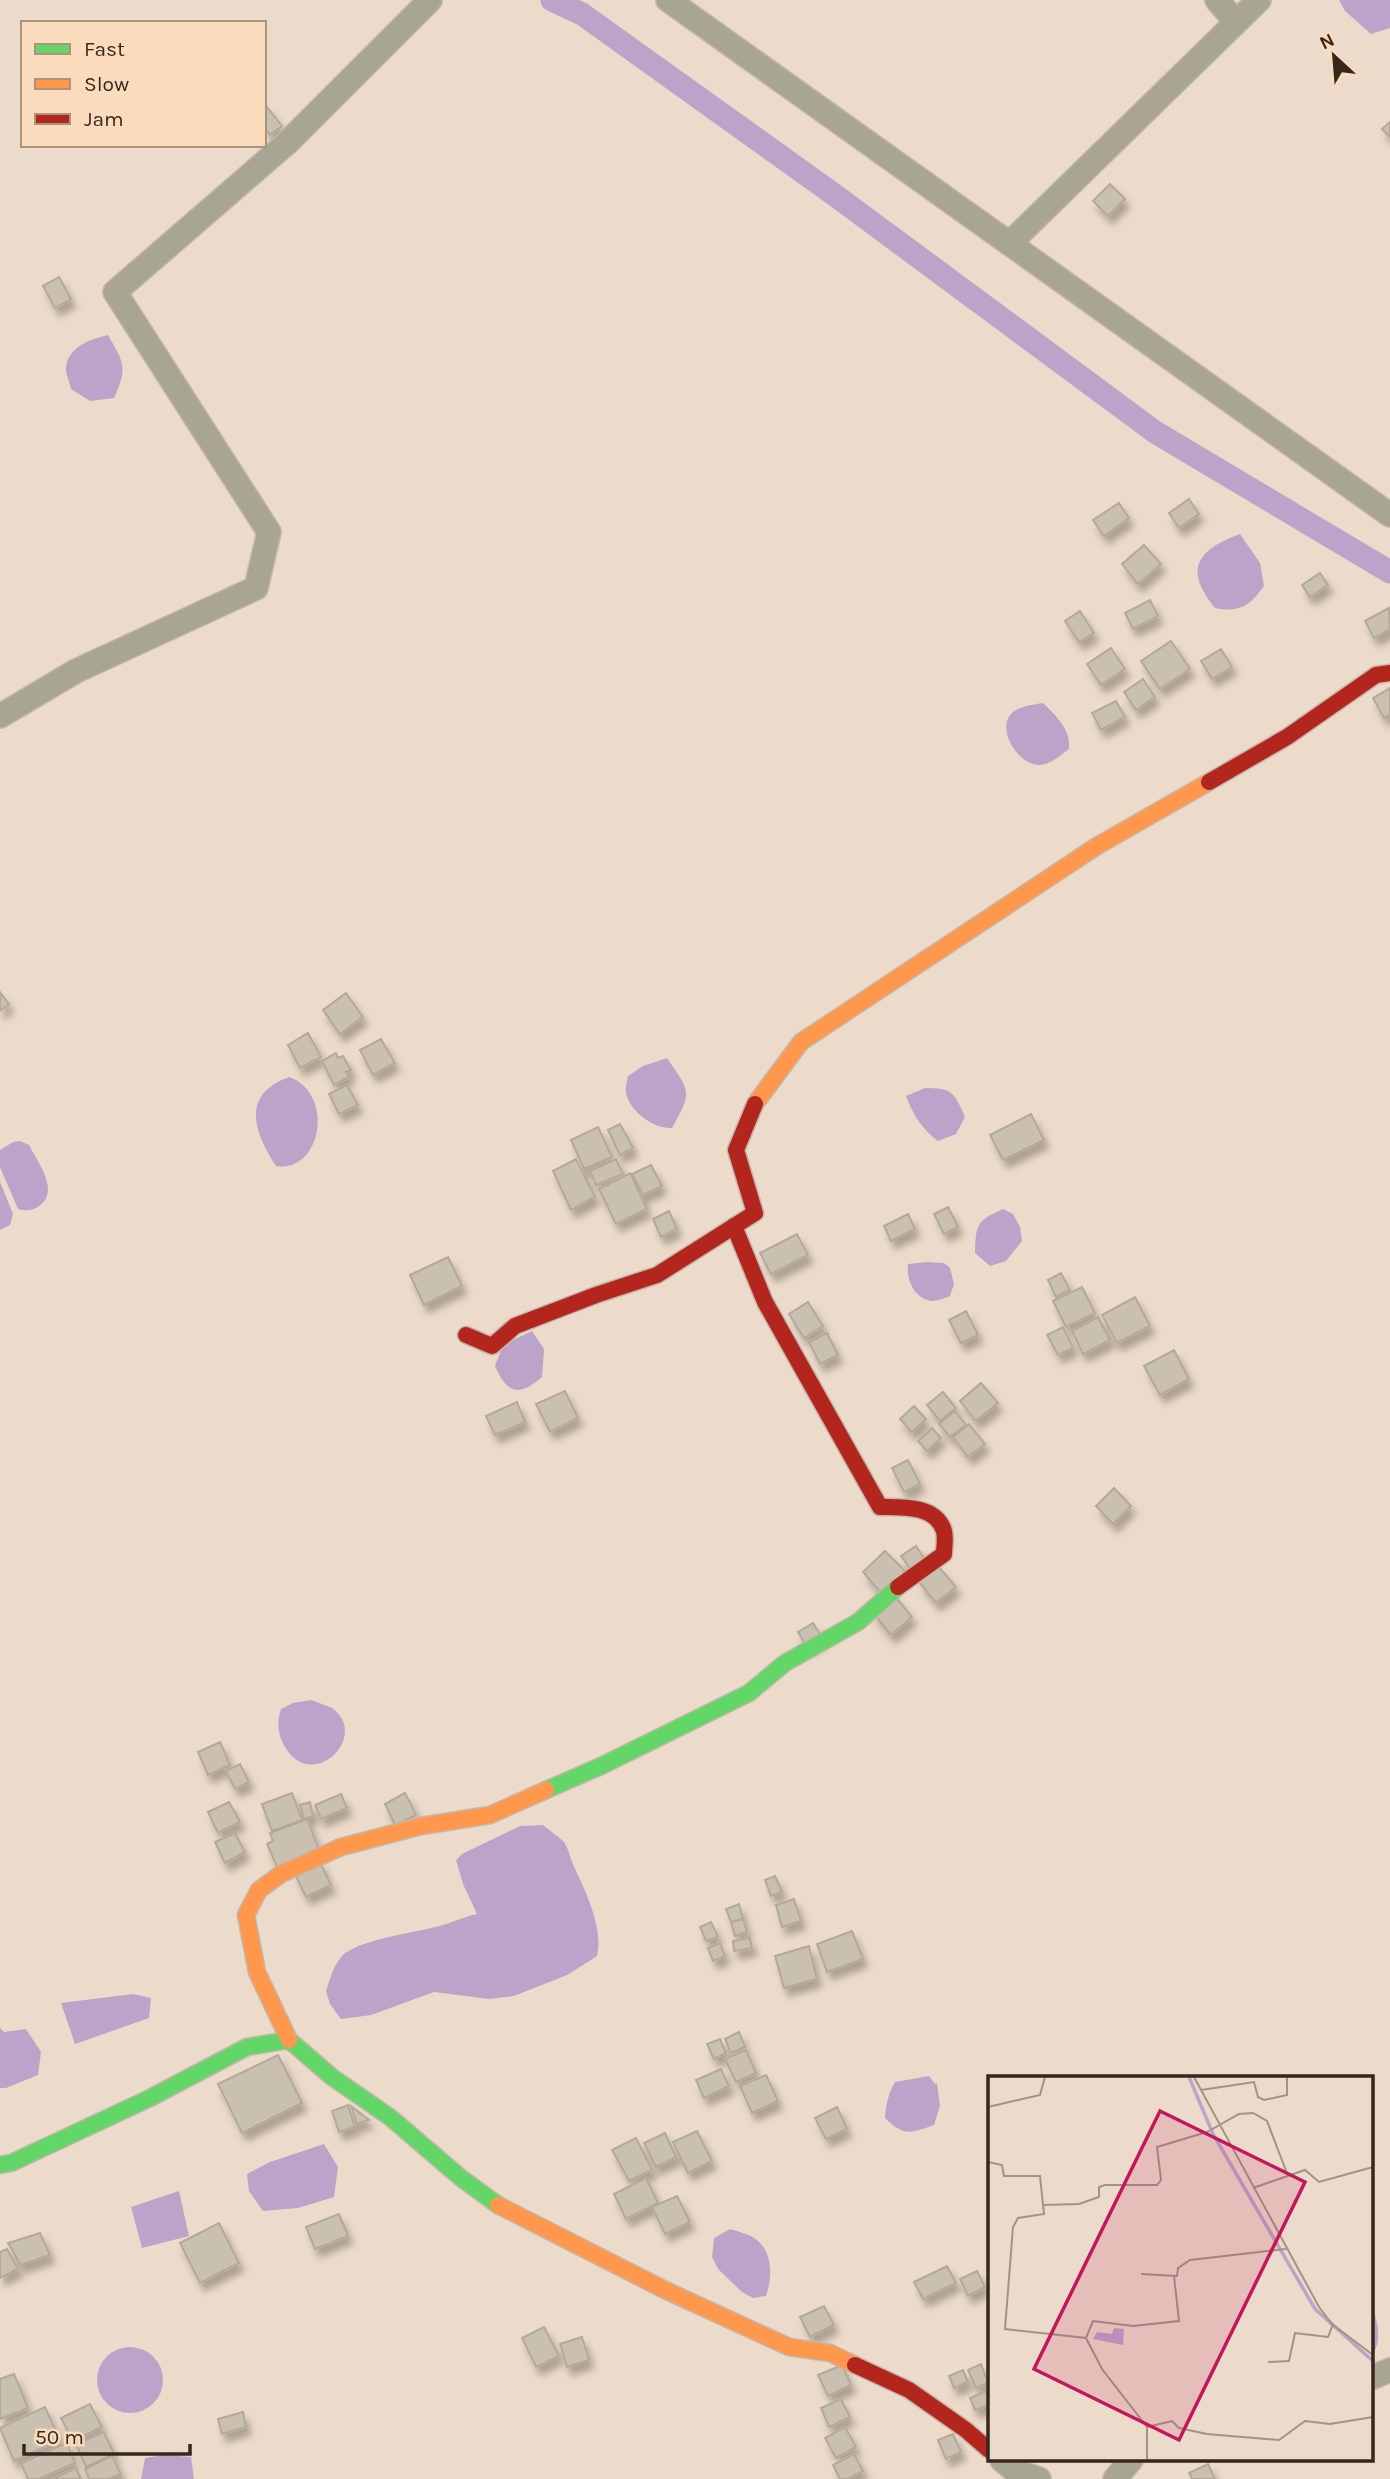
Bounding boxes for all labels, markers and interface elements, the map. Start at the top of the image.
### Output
legend [21,21,266,147]
north arrow [1299,21,1369,91]
text: N [1316,29,1338,54]
text: Fast [84,37,125,61]
text: Slow [84,72,129,96]
text: Jam [84,107,124,131]
inset map [988,2076,1372,2462]
scale bar [24,2412,191,2456]
text: 50 m [35,2425,84,2449]

